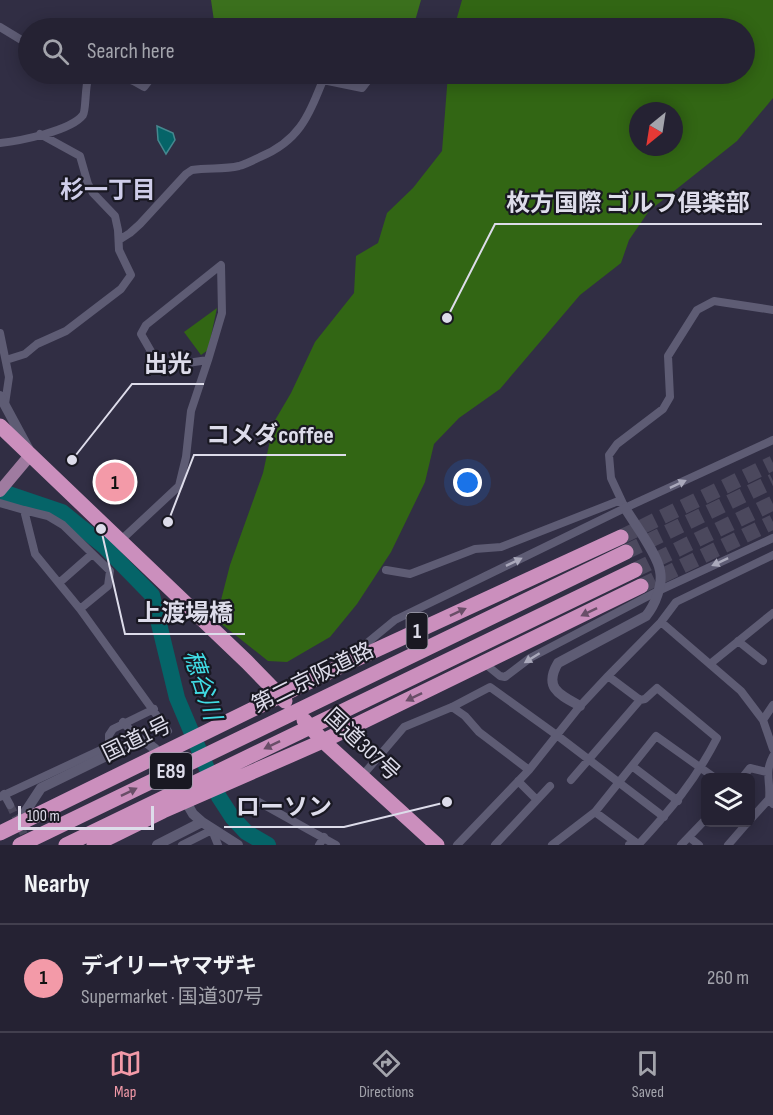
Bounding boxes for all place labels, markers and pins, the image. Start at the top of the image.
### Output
callout: 枚方国際 ゴルフ倶楽部 [495,182,762,224]
callout: 出光 [132,342,204,384]
callout: コメダcoffee [194,413,346,455]
pin: 1 [96,460,134,504]
callout: 上渡場橋 [125,592,245,634]
callout: ローソン [224,785,344,827]

